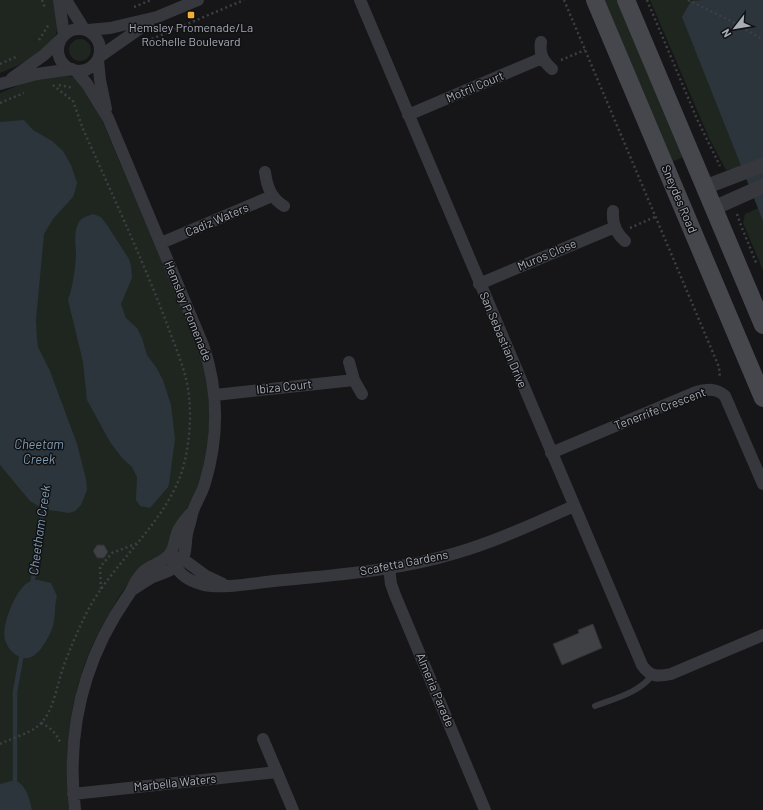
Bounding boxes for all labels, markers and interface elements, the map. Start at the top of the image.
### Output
north arrow [715,8,755,48]
marker: Hemsley Promenade/La Rochelle Boulevard [186,10,196,20]
place label: Hemsley Promenade/La Rochelle Boulevard [129,20,253,48]
text: N [719,27,733,40]
street label: Motril Court [444,68,505,104]
street label: Sneydes Road [659,162,701,235]
street label: Cadiz Waters [183,199,251,239]
street label: Muros Close [515,235,578,273]
street label: Hemsley Promenade [162,259,215,363]
street label: San Sebastian Drive [477,289,530,390]
street label: Ibiza Court [255,376,312,396]
street label: Tenerrife Crescent [612,384,707,432]
water label: Cheetam Creek [14,436,64,467]
water label: Cheetham Creek [25,483,53,576]
street label: Scafetta Gardens [359,547,449,577]
street label: Almeria Parade [414,651,458,729]
street label: Marbella Waters [133,771,217,793]

